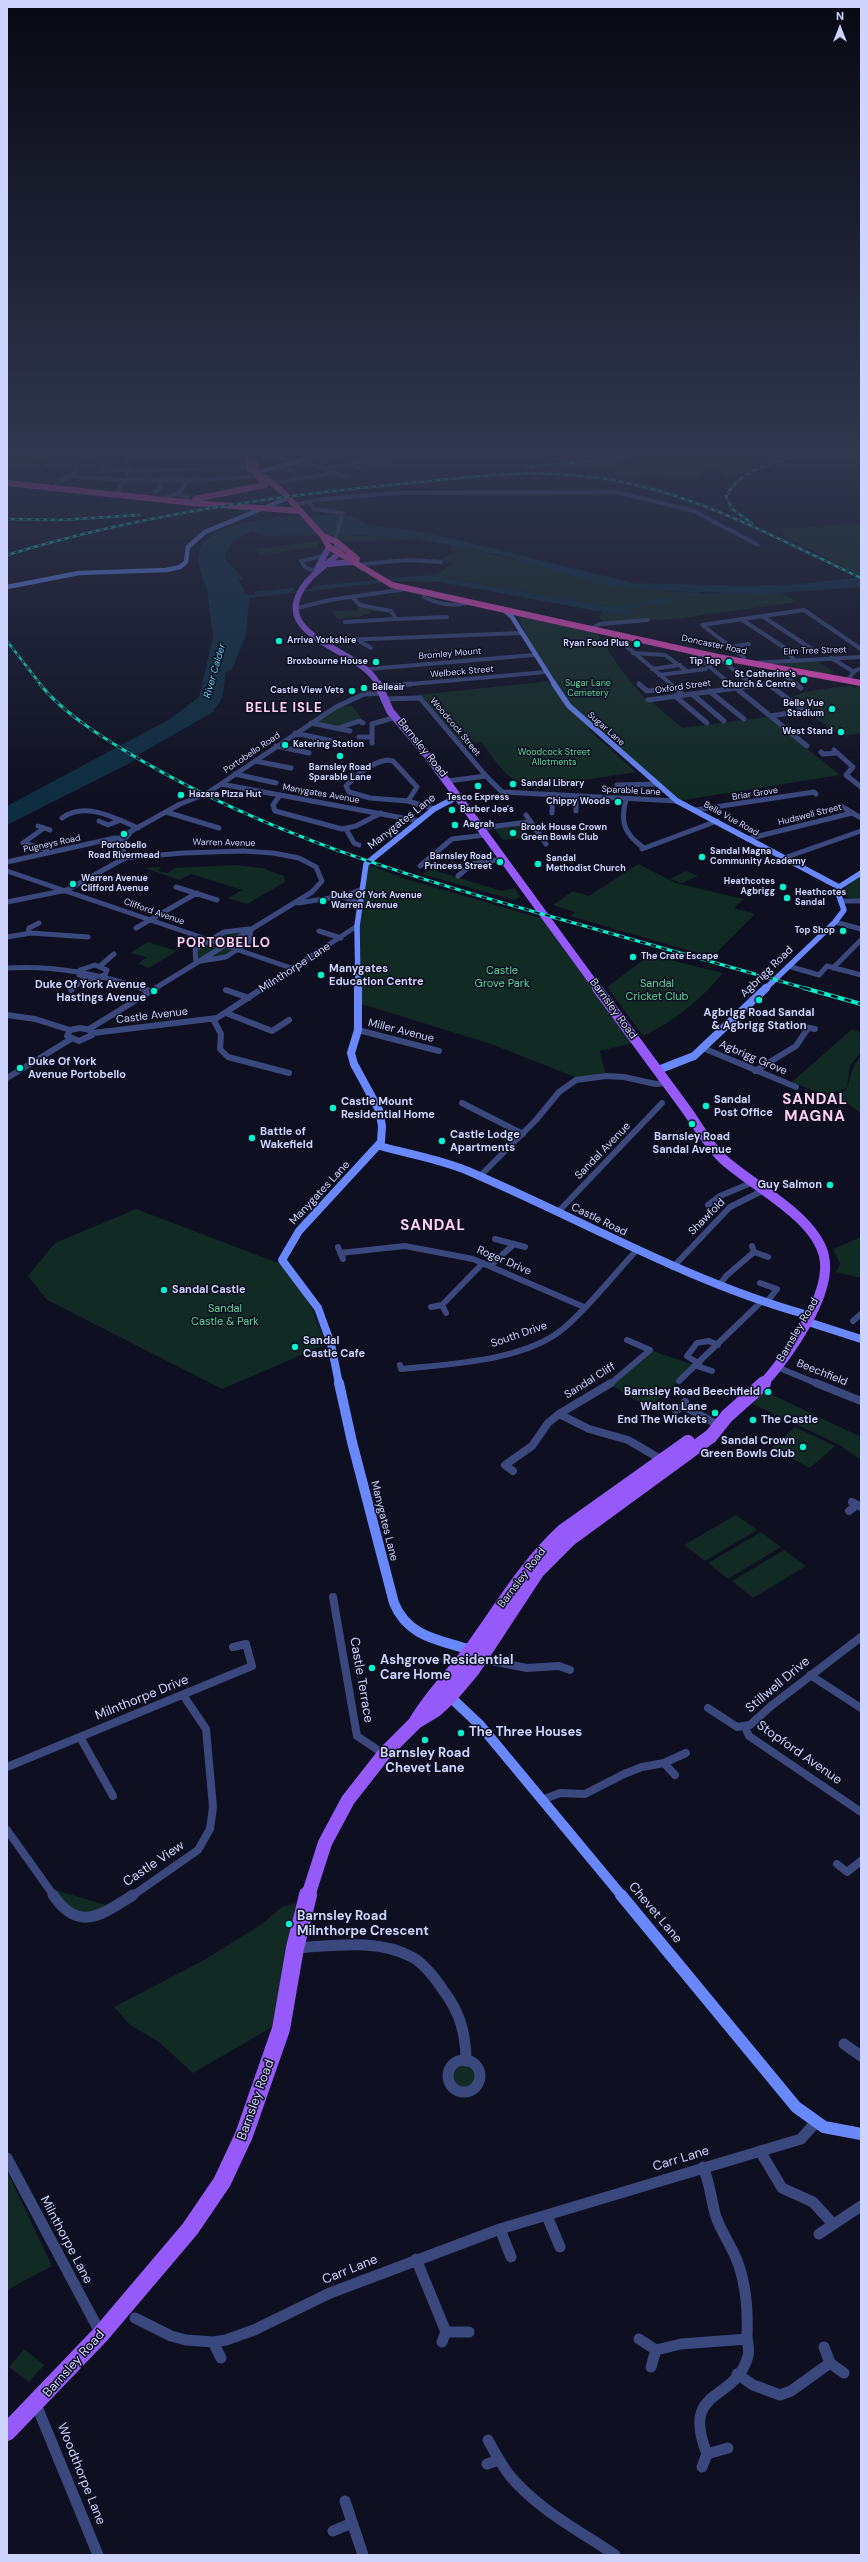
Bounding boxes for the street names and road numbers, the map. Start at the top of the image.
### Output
street label: Doncaster Road [680,633,748,657]
street label: Elm Tree Street [783,644,847,658]
street label: Bromley Mount [418,646,482,662]
street label: Welbeck Street [430,664,494,680]
street label: Oxford Street [654,678,712,696]
street label: Woodcock Street [428,696,482,758]
street label: Sugar Lane [585,710,627,748]
street label: Barnsley Road [394,716,450,780]
street label: Portobello Road [222,730,282,776]
street label: Manygates Avenue [282,782,360,806]
street label: Sparable Lane [601,784,661,798]
street label: Briar Grove [731,785,779,803]
street label: Manygates Lane [366,791,438,853]
street label: Belle Vue Road [701,799,761,839]
street label: Hudswell Street [777,802,843,828]
street label: Pugneys Road [22,833,82,855]
street label: Warren Avenue [192,837,256,849]
street label: Clifford Avenue [122,897,186,927]
street label: Milnthorpe Lane [257,940,333,996]
street label: Agbrigg Road [738,944,796,1000]
street label: Barnsley Road [587,976,639,1042]
street label: Castle Avenue [115,1005,189,1027]
street label: Miller Avenue [367,1016,435,1046]
street label: Agbrigg Grove [717,1038,789,1078]
street label: Sandal Avenue [572,1120,634,1182]
street label: Manygates Lane [287,1158,353,1228]
street label: Shawfold [686,1196,728,1238]
street label: Castle Road [569,1201,629,1239]
street label: Roger Drive [475,1244,533,1278]
street label: Barnsley Road [774,1296,822,1364]
street label: South Drive [489,1319,549,1351]
street label: Beechfield [795,1357,849,1389]
street label: Sandal Cliff [562,1360,618,1402]
street label: Manygates Lane [368,1479,400,1563]
street label: Barnsley Road [495,1545,549,1611]
street label: Castle Terrace [346,1636,376,1724]
street label: Stillwell Drive [743,1654,813,1716]
street label: Milnthorpe Drive [93,1672,191,1724]
street label: Stopford Avenue [753,1718,845,1788]
street label: Castle View [120,1838,188,1890]
street label: Chevet Lane [625,1879,685,1947]
street label: Barnsley Road [234,2058,278,2142]
street label: Carr Lane [651,2143,711,2175]
street label: Milnthorpe Lane [36,2193,96,2287]
street label: Carr Lane [320,2252,380,2288]
street label: Barnsley Road [40,2327,108,2401]
street label: Woodthorpe Lane [53,2421,109,2527]

